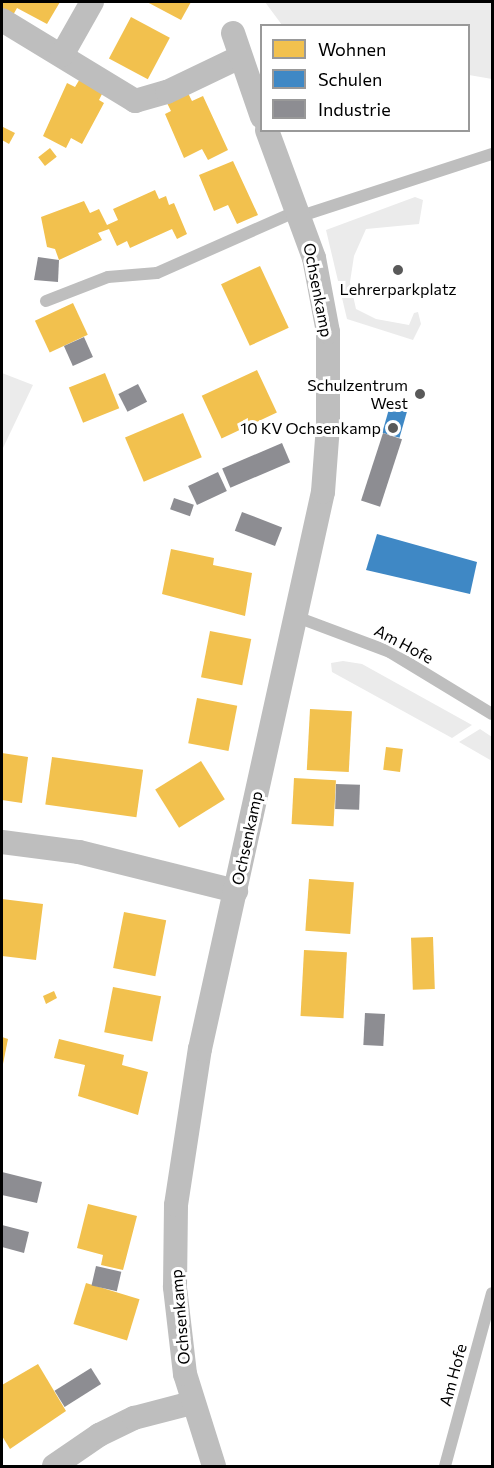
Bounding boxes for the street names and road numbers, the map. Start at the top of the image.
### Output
street label: Ochsenkamp [299,241,337,339]
street label: Am Hofe [371,621,437,667]
street label: Ochsenkamp [228,789,266,887]
street label: Ochsenkamp [166,1269,194,1365]
street label: Am Hofe [435,1342,471,1408]

